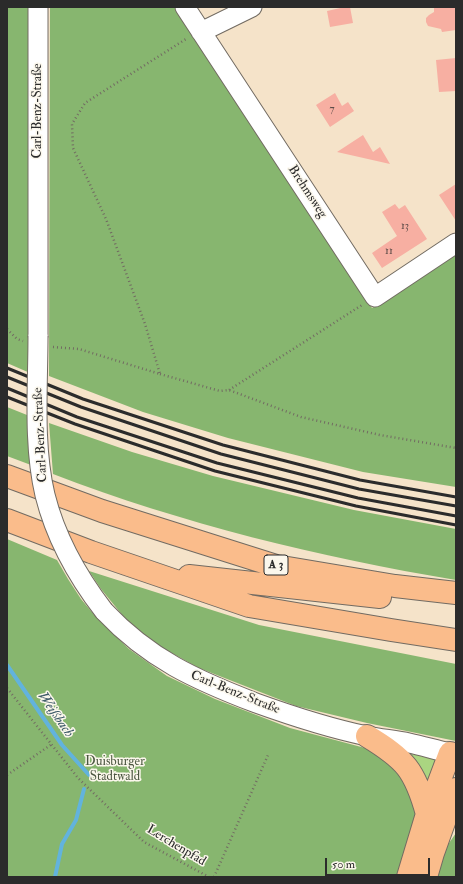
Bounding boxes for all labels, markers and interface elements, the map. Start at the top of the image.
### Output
street label: Carl-Benz-Straße [30,64,46,158]
house number: 7 [329,103,335,117]
street label: Brehmsweg [284,163,330,221]
house number: 13 [401,220,409,234]
house number: 11 [385,245,393,259]
street label: Carl-Benz-Straße [31,387,51,483]
road number: A 3 [264,555,288,575]
street label: Carl-Benz-Straße [188,668,282,718]
water label: Weißbach [33,689,77,741]
park label: Duisburger Stadtwald [85,754,145,785]
street label: Lerchenpfad [144,822,208,870]
scale bar [327,850,432,876]
text: 50 m [332,857,355,872]

